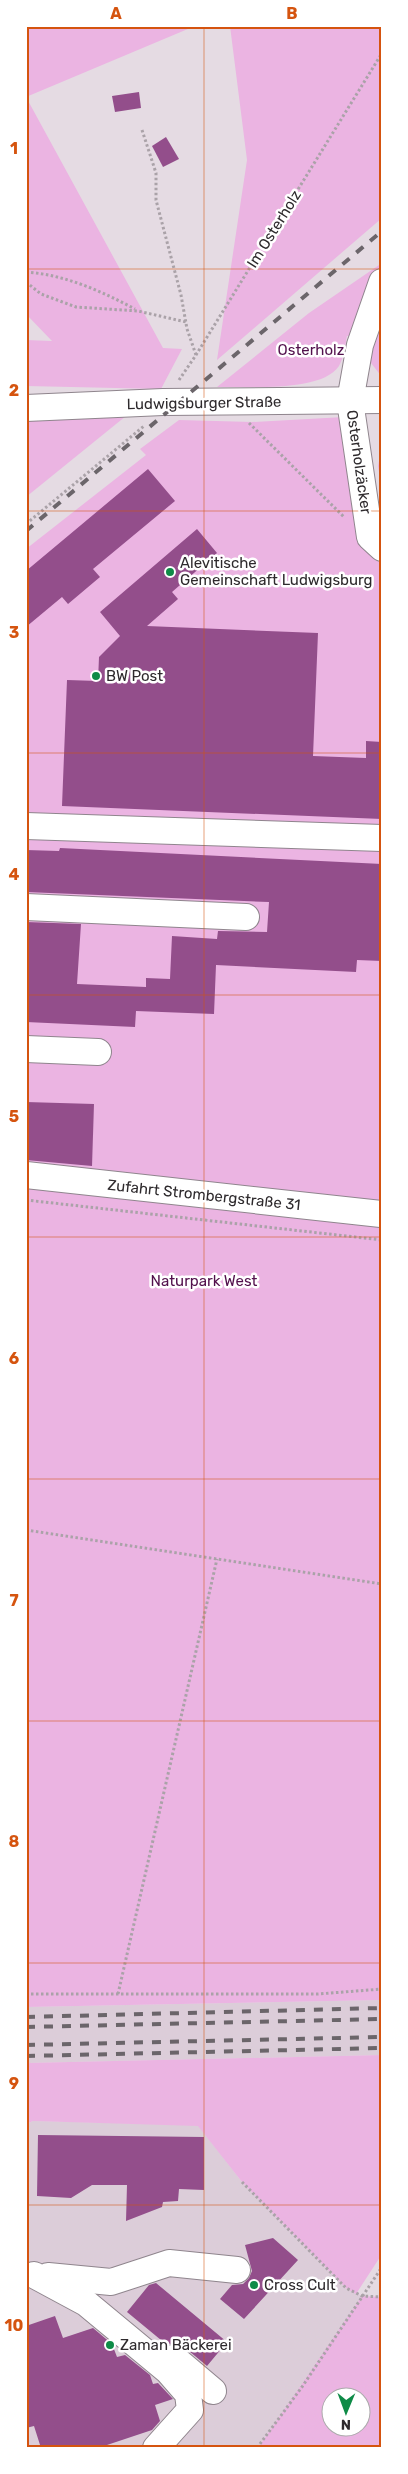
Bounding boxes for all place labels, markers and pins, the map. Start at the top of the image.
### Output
place label: Alevitische Gemeinschaft Ludwigsburg [180,554,373,589]
marker: Alevitische Gemeinschaft Ludwigsburg [164,566,176,578]
place label: BW Post [106,667,163,685]
marker: BW Post [90,670,102,682]
place label: Cross Cult [264,2276,336,2294]
marker: Cross Cult [248,2279,260,2291]
place label: Zaman Bäckerei [120,2336,232,2354]
marker: Zaman Bäckerei [104,2339,116,2351]

